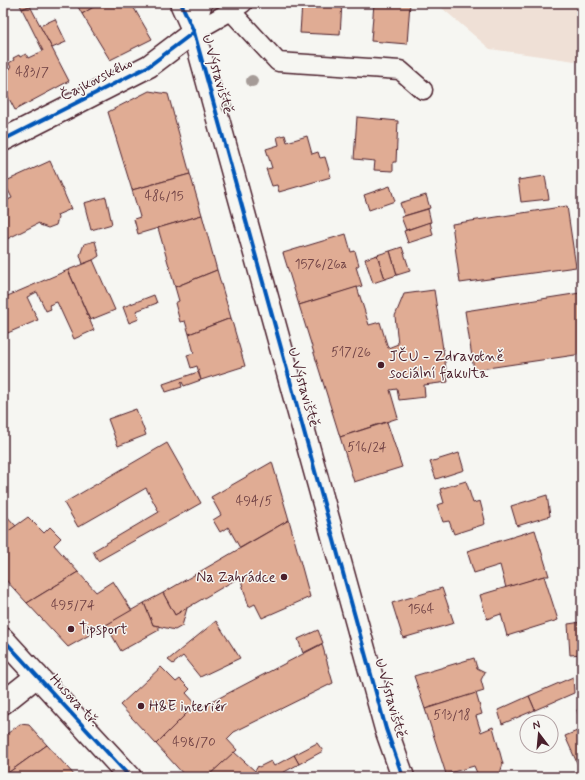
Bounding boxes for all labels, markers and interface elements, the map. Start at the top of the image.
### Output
street label: U Výstaviště [196,32,238,116]
street label: Čajkovského [57,52,136,107]
house number: 483/7 [15,64,49,81]
house number: 486/15 [144,188,184,205]
house number: 1576/26a [295,256,348,273]
house number: 517/26 [331,344,371,361]
street label: U Výstaviště [282,345,324,429]
place label: JČU - Zdravotně sociální fakulta [389,346,504,384]
marker: JČU - Zdravotně sociální fakulta [376,360,386,370]
house number: 516/24 [347,439,387,456]
house number: 494/5 [236,493,272,510]
place label: Na Zahrádce [196,568,276,588]
marker: Na Zahrádce [279,572,289,582]
house number: 495/74 [51,597,95,614]
house number: 1564 [408,601,435,618]
place label: Tipsport [79,620,127,640]
marker: Tipsport [66,624,76,634]
street label: U Výstaviště [369,656,411,740]
street label: Husova tř. [45,670,104,731]
place label: H&E interiér [149,697,227,717]
marker: H&E interiér [136,701,146,711]
house number: 513/18 [433,707,471,724]
north arrow [519,714,559,754]
text: N [531,718,542,733]
house number: 498/70 [172,734,216,751]

